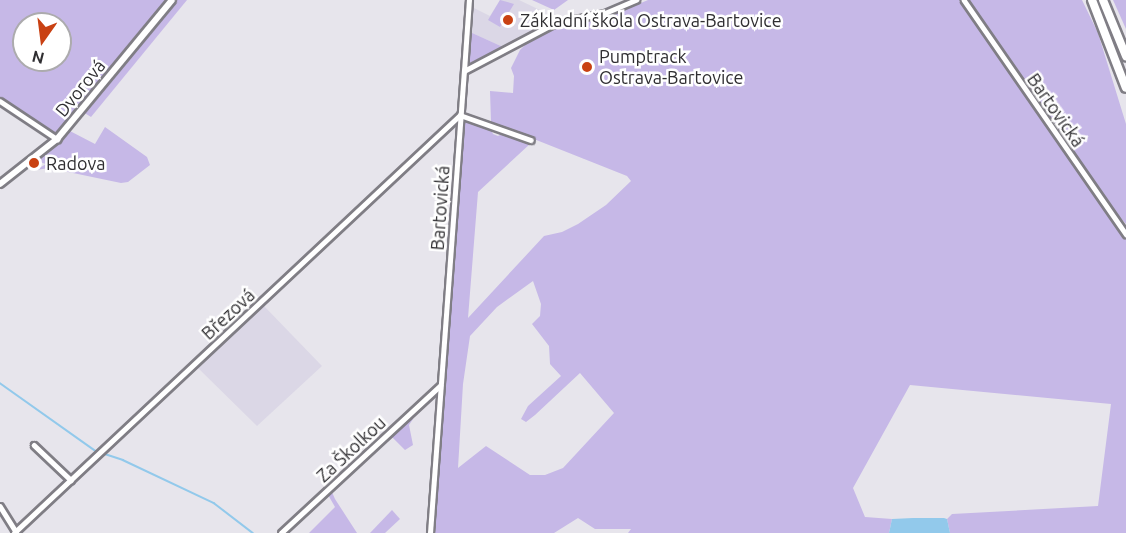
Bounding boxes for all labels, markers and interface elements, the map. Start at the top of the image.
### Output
place label: Základní škola Ostrava-Bartovice [520,9,782,31]
north arrow [12,12,72,72]
marker: Základní škola Ostrava-Bartovice [501,13,515,27]
place label: Pumptrack Ostrava-Bartovice [599,46,744,88]
text: N [30,47,46,68]
street label: Dvorová [50,55,110,121]
marker: Pumptrack Ostrava-Bartovice [580,60,594,74]
street label: Bartovická [1023,69,1089,151]
place label: Radova [46,152,105,174]
marker: Radova [27,156,41,170]
street label: Bartovická [426,165,454,251]
street label: Březová [197,284,259,344]
street label: Za Školkou [312,412,390,486]

